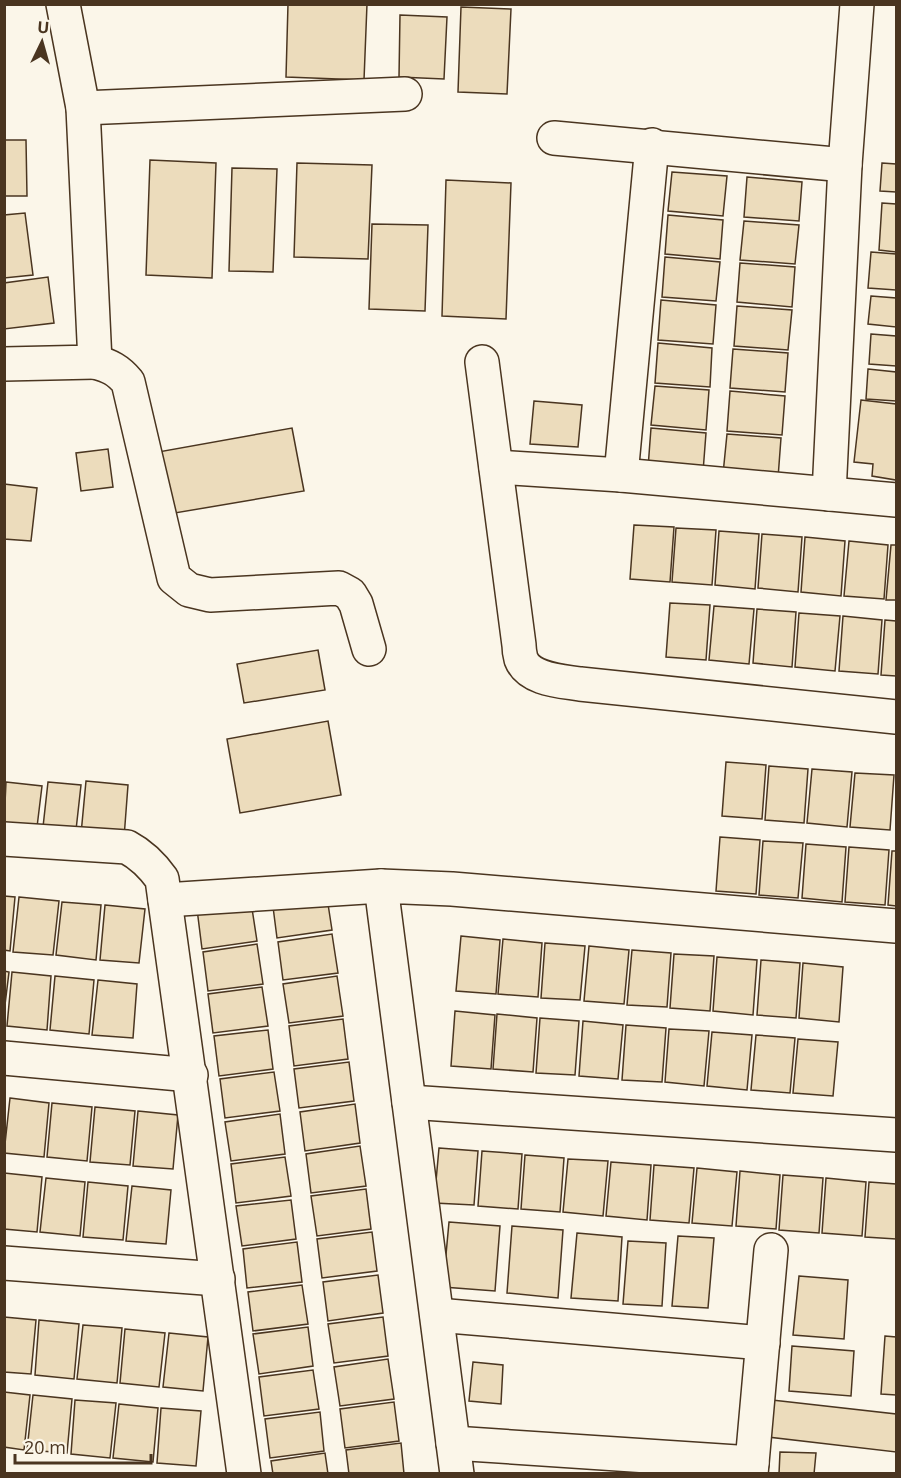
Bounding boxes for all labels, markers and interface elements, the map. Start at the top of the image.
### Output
north arrow [12,12,72,72]
text: U [36,16,50,39]
scale bar [15,1427,152,1465]
text: 20 m [24,1435,66,1459]

